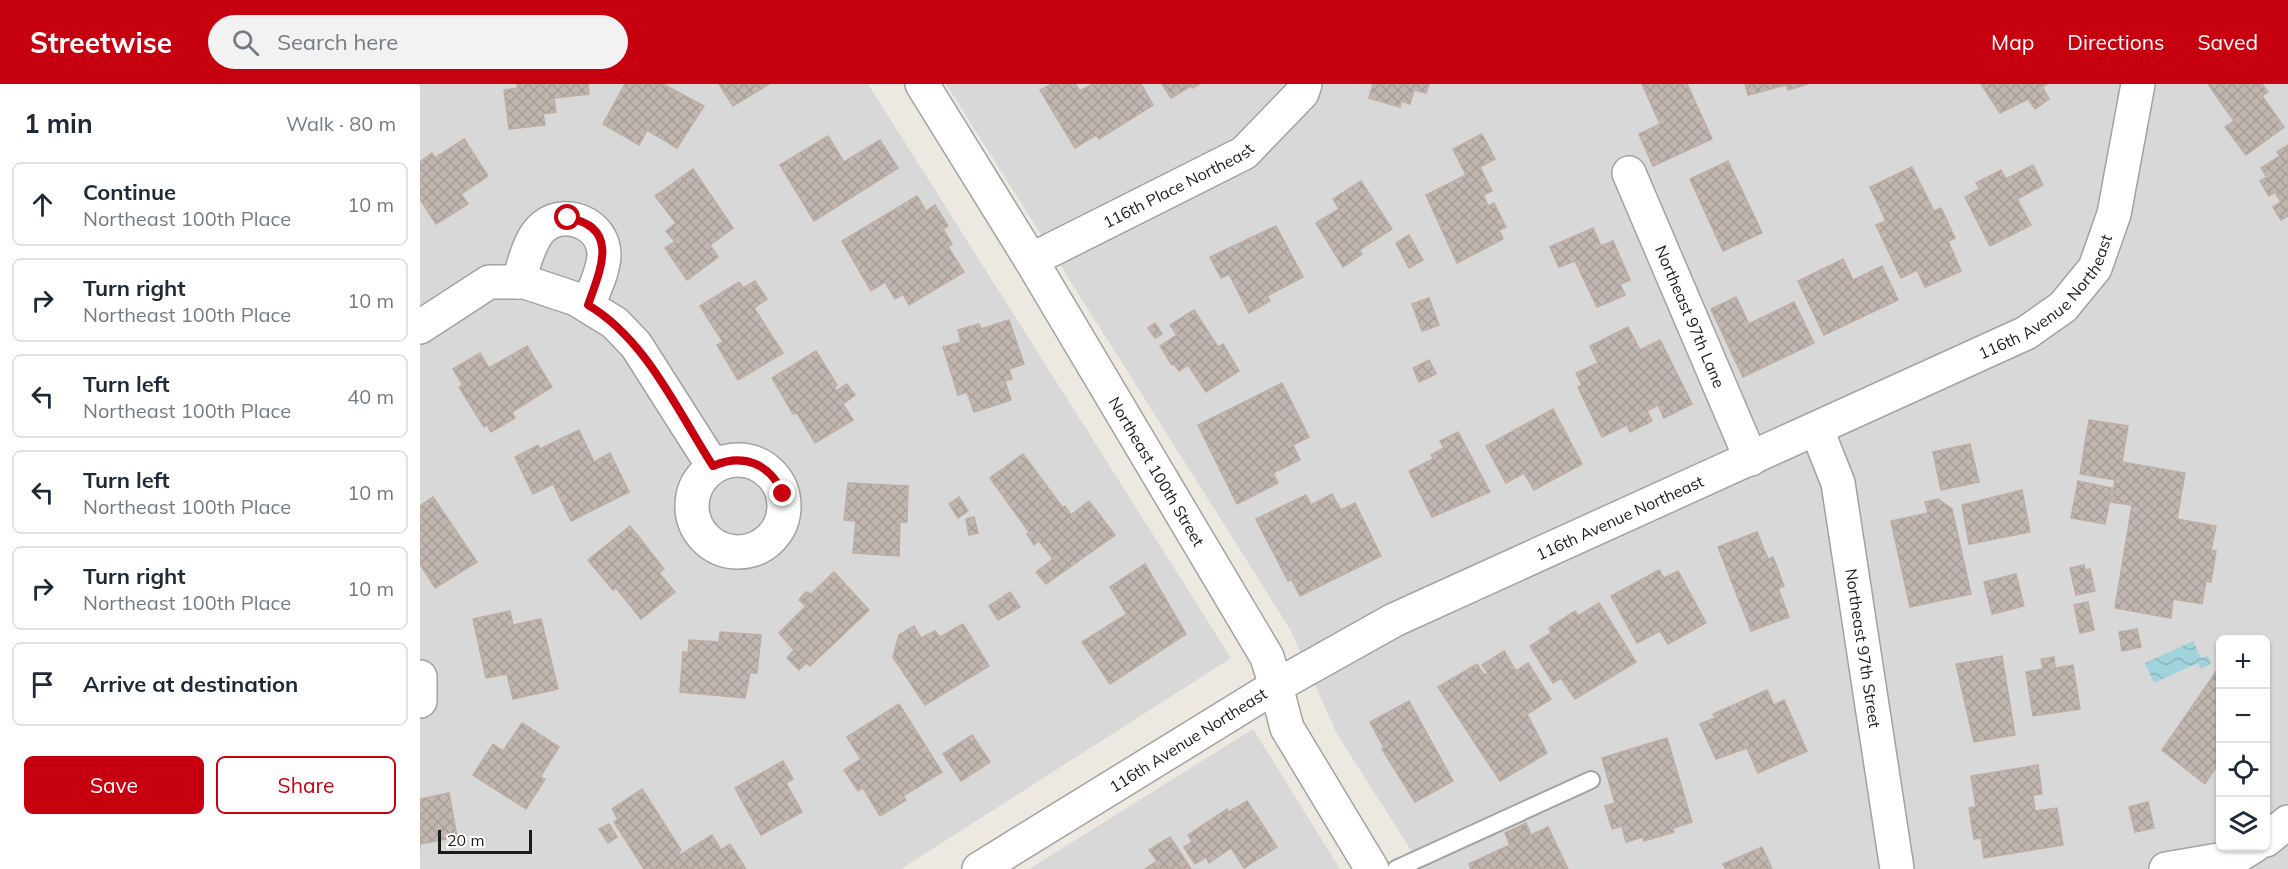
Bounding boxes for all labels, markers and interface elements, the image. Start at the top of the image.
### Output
search box [208,15,628,69]
text: Streetwise [30,25,172,60]
icon: search [229,26,262,59]
text: Search here [277,28,398,56]
text: Map [1991,29,2034,55]
text: Directions [2067,29,2164,55]
text: Saved [2197,29,2258,55]
text: 1 min [24,107,93,140]
text: Walk · 80 m [286,111,396,136]
street label: 116th Place Northeast [1099,139,1258,232]
text: Continue [83,178,176,206]
icon: ahead [26,188,59,221]
text: 10 m [347,192,394,217]
route start [554,204,580,230]
text: Northeast 100th Place [83,206,291,231]
street label: 116th Avenue Northeast [1975,231,2116,363]
street label: Northeast 97th Lane [1651,242,1729,391]
text: Turn right [83,274,186,302]
icon: right [26,284,59,317]
text: 10 m [347,288,394,313]
text: Northeast 100th Place [83,302,291,327]
text: Turn left [83,370,170,398]
icon: left [26,380,59,413]
text: 40 m [347,384,394,409]
street label: Northeast 100th Street [1104,393,1209,550]
text: Northeast 100th Place [83,398,291,423]
text: Turn left [83,466,170,494]
street label: 116th Avenue Northeast [1533,471,1707,564]
icon: left [26,476,59,509]
text: 10 m [347,480,394,505]
route end [769,480,795,506]
text: Northeast 100th Place [83,494,291,519]
text: Turn right [83,562,186,590]
street label: Northeast 97th Street [1841,567,1885,730]
icon: right [26,572,59,605]
text: 10 m [347,576,394,601]
text: Northeast 100th Place [83,590,291,615]
map controls [2216,635,2270,851]
button: + [2216,635,2270,689]
icon: arrive [26,668,59,701]
text: Arrive at destination [83,670,298,698]
street label: 116th Avenue Northeast [1106,683,1271,797]
button: − [2216,689,2270,743]
button: locate [2216,743,2270,797]
button: Save [24,756,204,814]
button: Share [216,756,396,814]
button: layers [2216,797,2270,851]
scale bar [438,827,532,854]
text: 20 m [447,830,484,850]

